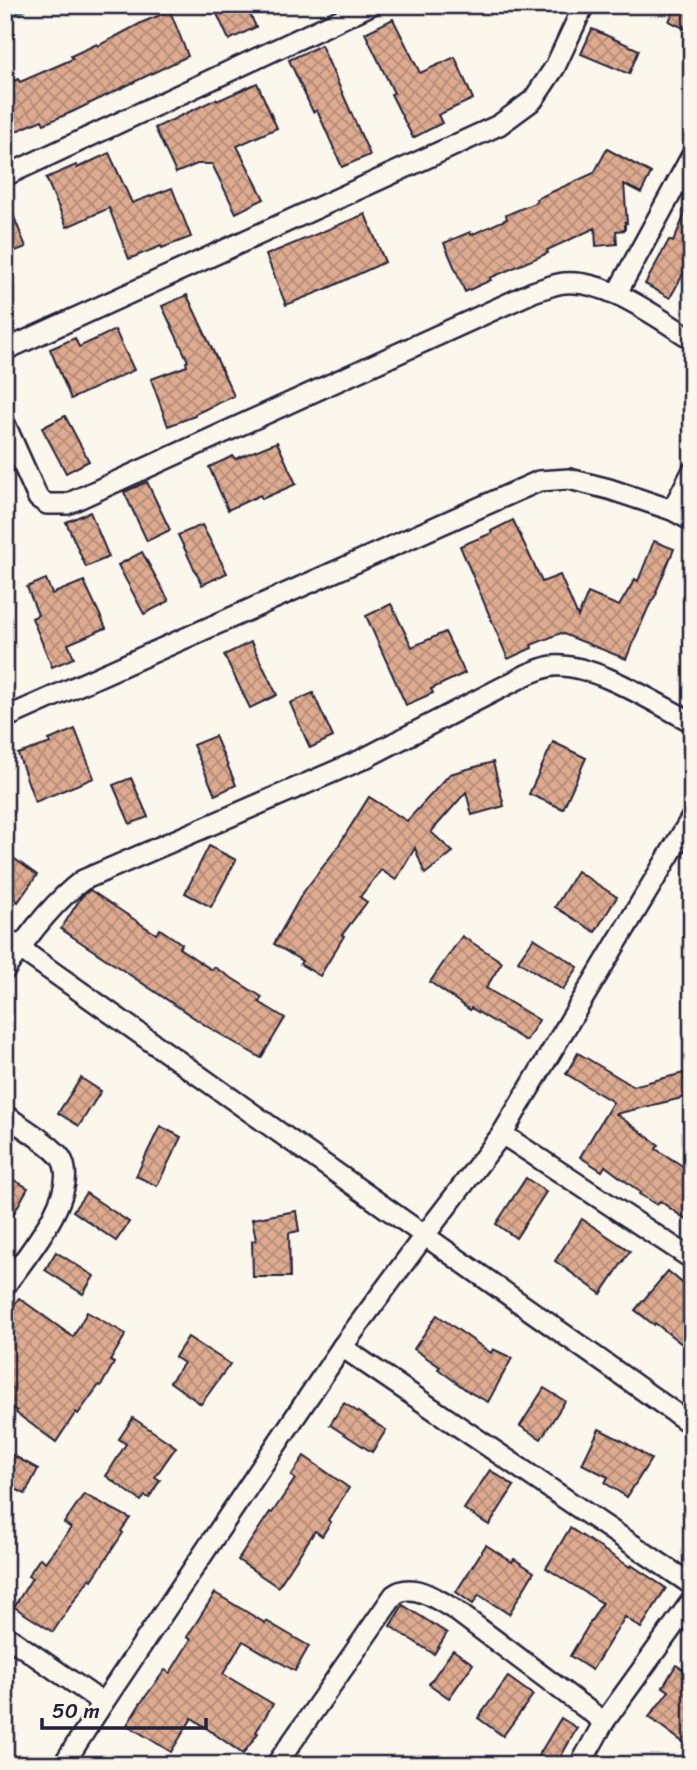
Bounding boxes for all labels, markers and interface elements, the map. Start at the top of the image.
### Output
scale bar [42,1686,206,1730]
text: 50 m [52,1692,100,1730]

